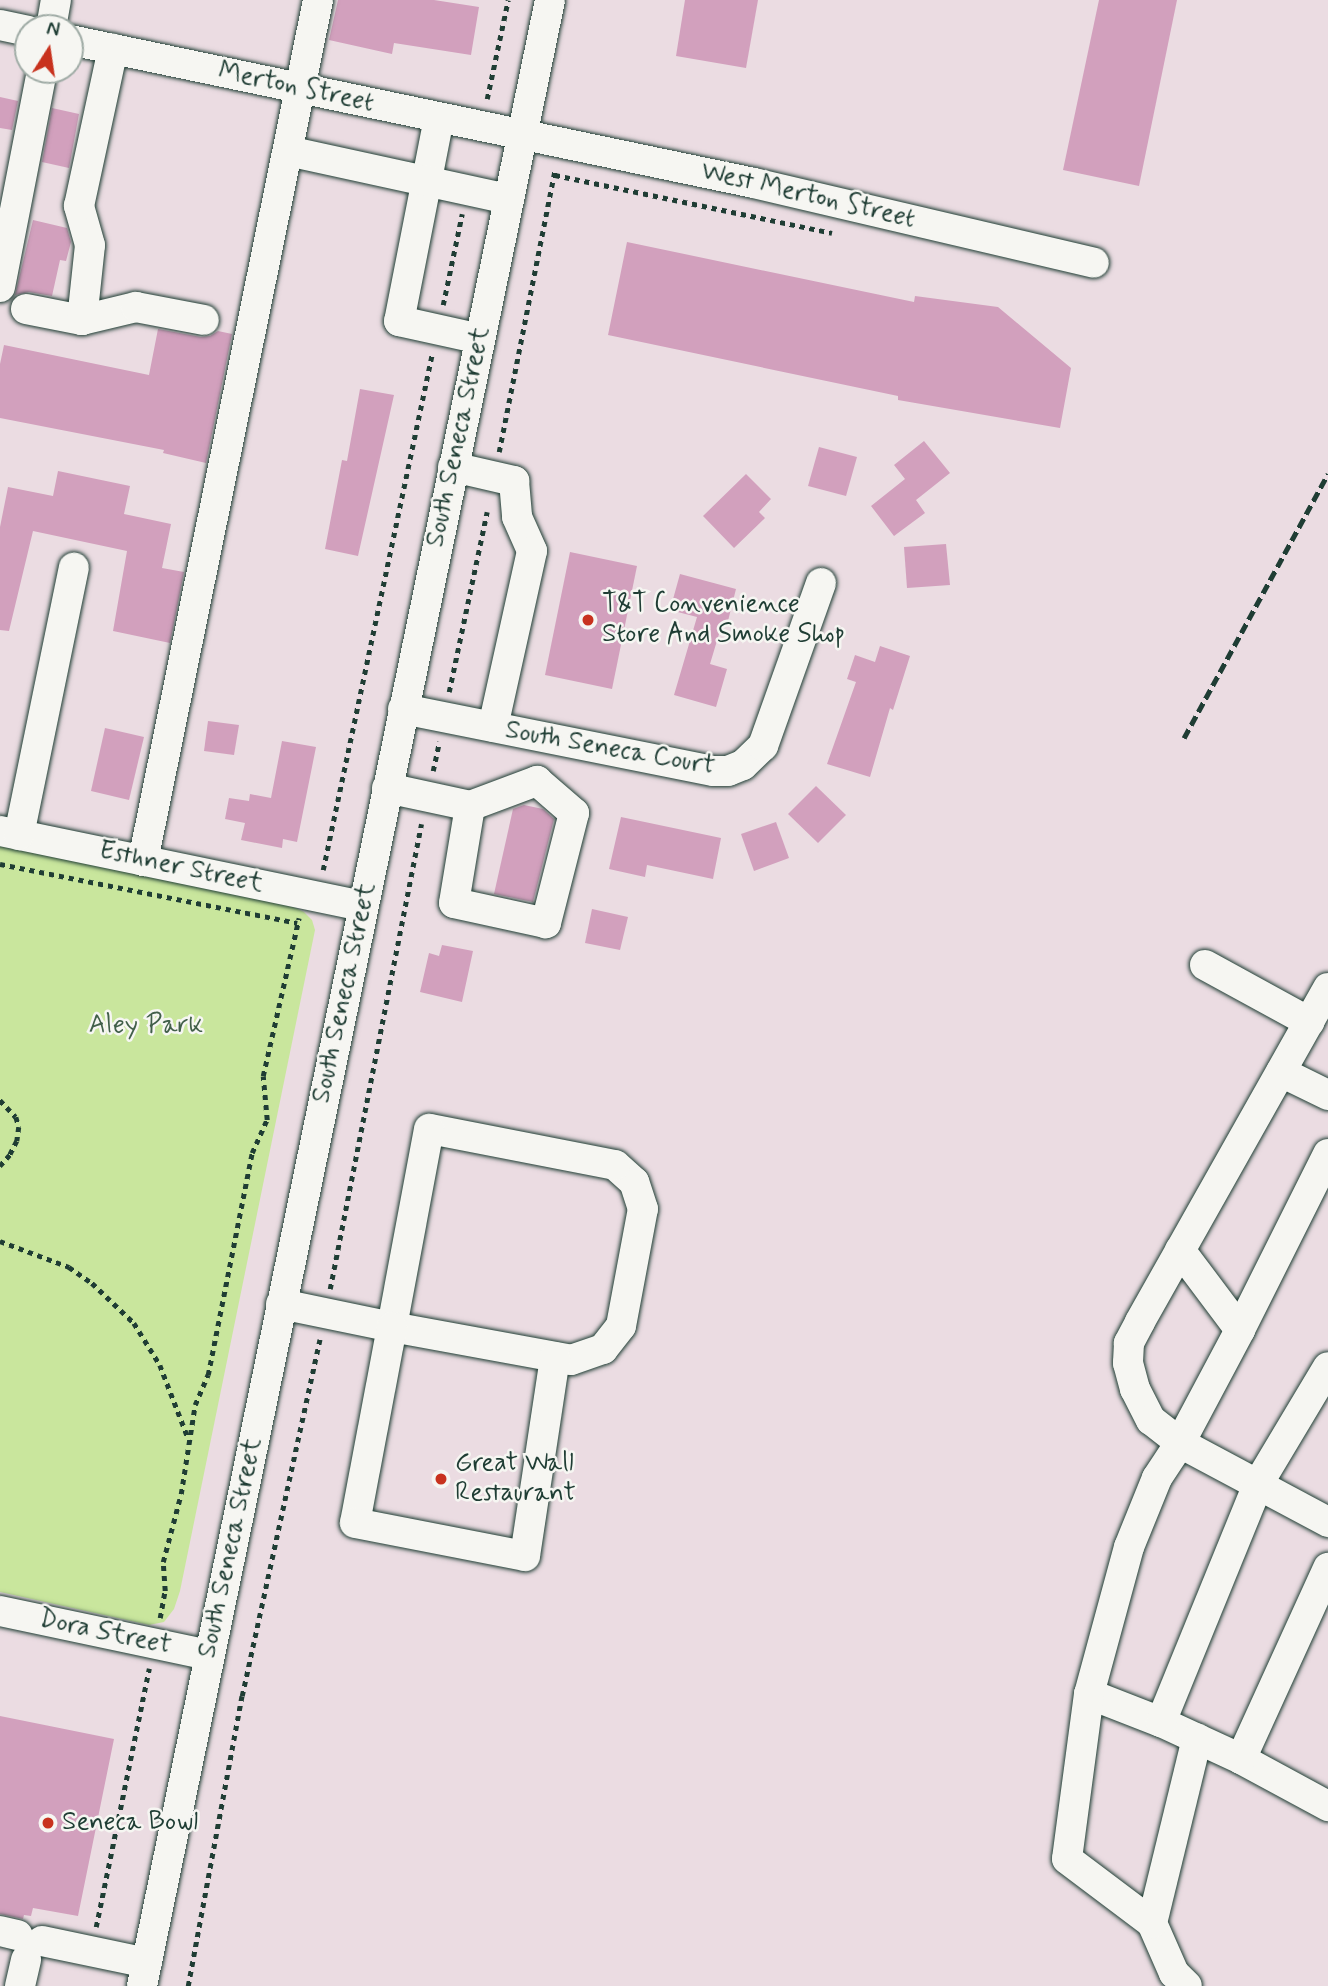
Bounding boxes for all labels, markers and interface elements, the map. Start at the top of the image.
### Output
north arrow [14,14,84,84]
text: N [44,16,62,43]
street label: Merton Street [213,56,379,120]
street label: West Merton Street [696,156,920,236]
street label: South Seneca Street [420,324,498,550]
place label: T&T Convenience Store And Smoke Shop [602,589,847,650]
marker: T&T Convenience Store And Smoke Shop [580,612,596,628]
street label: South Seneca Court [503,715,717,783]
street label: Esthner Street [96,835,266,901]
street label: South Seneca Street [306,880,384,1106]
park label: Aley Park [92,1010,200,1042]
street label: South Seneca Street [192,1435,270,1661]
place label: Great Wall Restaurant [455,1448,576,1510]
marker: Great Wall Restaurant [433,1471,449,1487]
street label: Dora Street [37,1604,173,1662]
place label: Seneca Bowl [62,1807,198,1839]
marker: Seneca Bowl [40,1815,56,1831]

